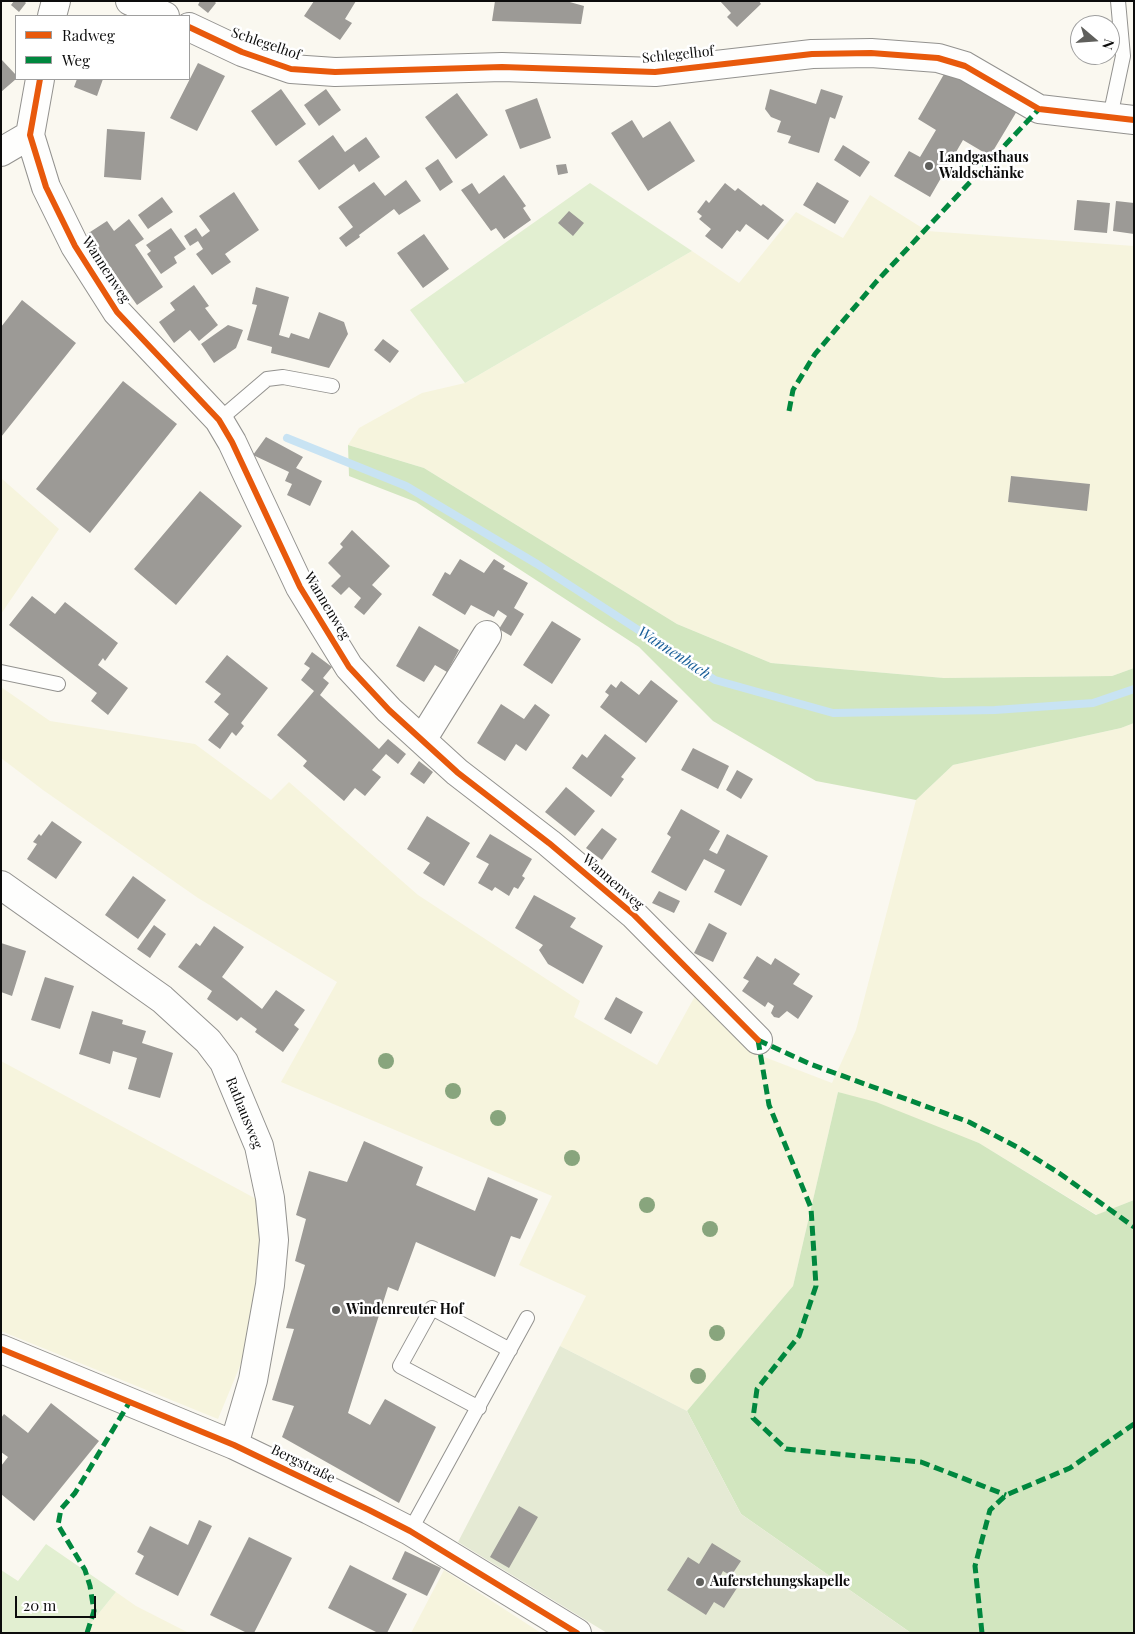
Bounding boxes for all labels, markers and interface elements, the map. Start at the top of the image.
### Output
legend [15,15,190,80]
north arrow [1070,15,1120,65]
street label: Schlegelhof [229,24,303,64]
text: Radweg [62,25,115,45]
text: N [1098,37,1119,52]
street label: Schlegelhof [641,43,715,67]
text: Weg [62,50,90,70]
place label: Landgasthaus Waldschänke [939,150,1029,182]
marker: Landgasthaus Waldschänke [923,160,935,172]
street label: Wannenweg [78,234,134,306]
street label: Wannenweg [300,569,354,643]
water label: Wannenbach [634,623,714,683]
street label: Wannenweg [579,851,647,913]
street label: Rathausweg [222,1075,266,1151]
place label: Windenreuter Hof [346,1302,463,1318]
marker: Windenreuter Hof [330,1304,342,1316]
street label: Bergstraße [268,1441,338,1487]
place label: Auferstehungskapelle [710,1574,850,1590]
marker: Auferstehungskapelle [694,1576,706,1588]
scale bar [18,1586,99,1618]
text: 20 m [23,1595,56,1615]

